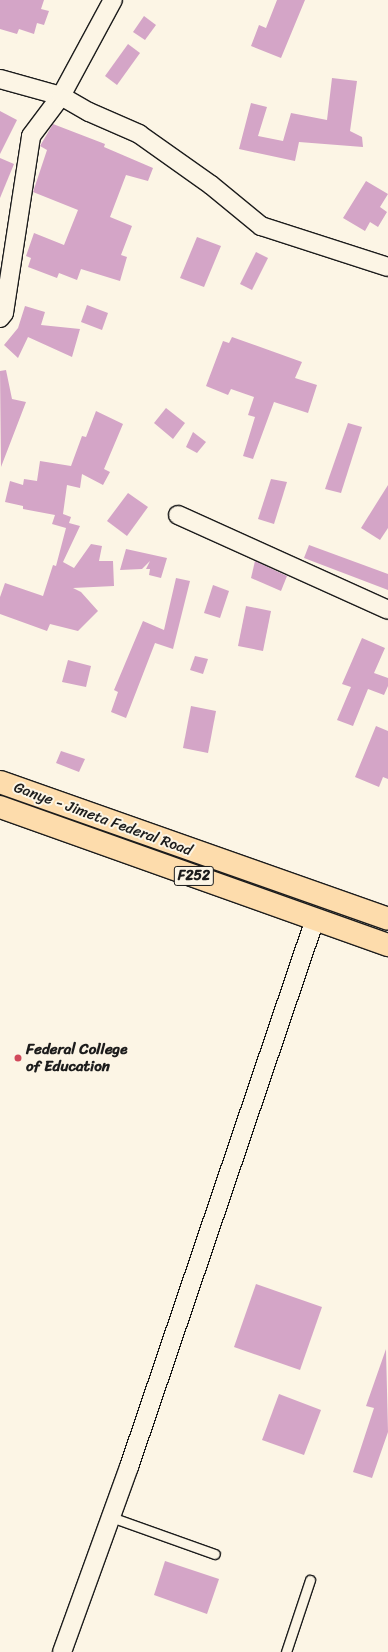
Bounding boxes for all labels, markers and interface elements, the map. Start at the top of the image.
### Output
street label: Ganye - Jimeta Federal Road [11,778,195,860]
road number: F252 [173,864,215,888]
place label: Federal College of Education [26,1040,127,1075]
marker: Federal College of Education [13,1053,23,1063]

